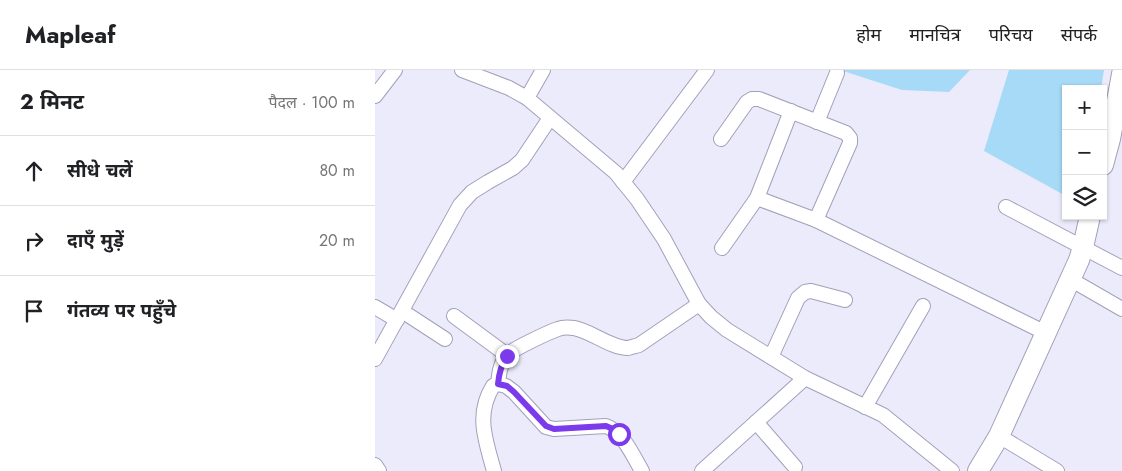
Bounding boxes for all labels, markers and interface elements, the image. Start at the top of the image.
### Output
text: Mapleaf [25,17,116,52]
text: होम [856,22,881,48]
text: मानचित्र [909,22,961,48]
text: परिचय [989,22,1033,48]
text: संपर्क [1061,22,1097,48]
map controls [1062,85,1107,220]
button: + [1062,85,1107,130]
text: 2 मिनट [20,87,84,117]
text: पैदल · 100 m [268,91,355,114]
button: − [1062,130,1107,175]
icon: ahead [20,157,48,185]
text: सीधे चलें [67,157,133,184]
text: 80 m [319,159,355,182]
button: layers [1062,175,1107,220]
icon: right [20,227,48,255]
text: दाएँ मुड़ें [67,227,124,254]
text: 20 m [319,229,355,252]
icon: arrive [20,297,48,325]
text: गंतव्य पर पहुँचे [67,297,176,324]
route end [496,345,519,368]
route start [608,423,631,446]

